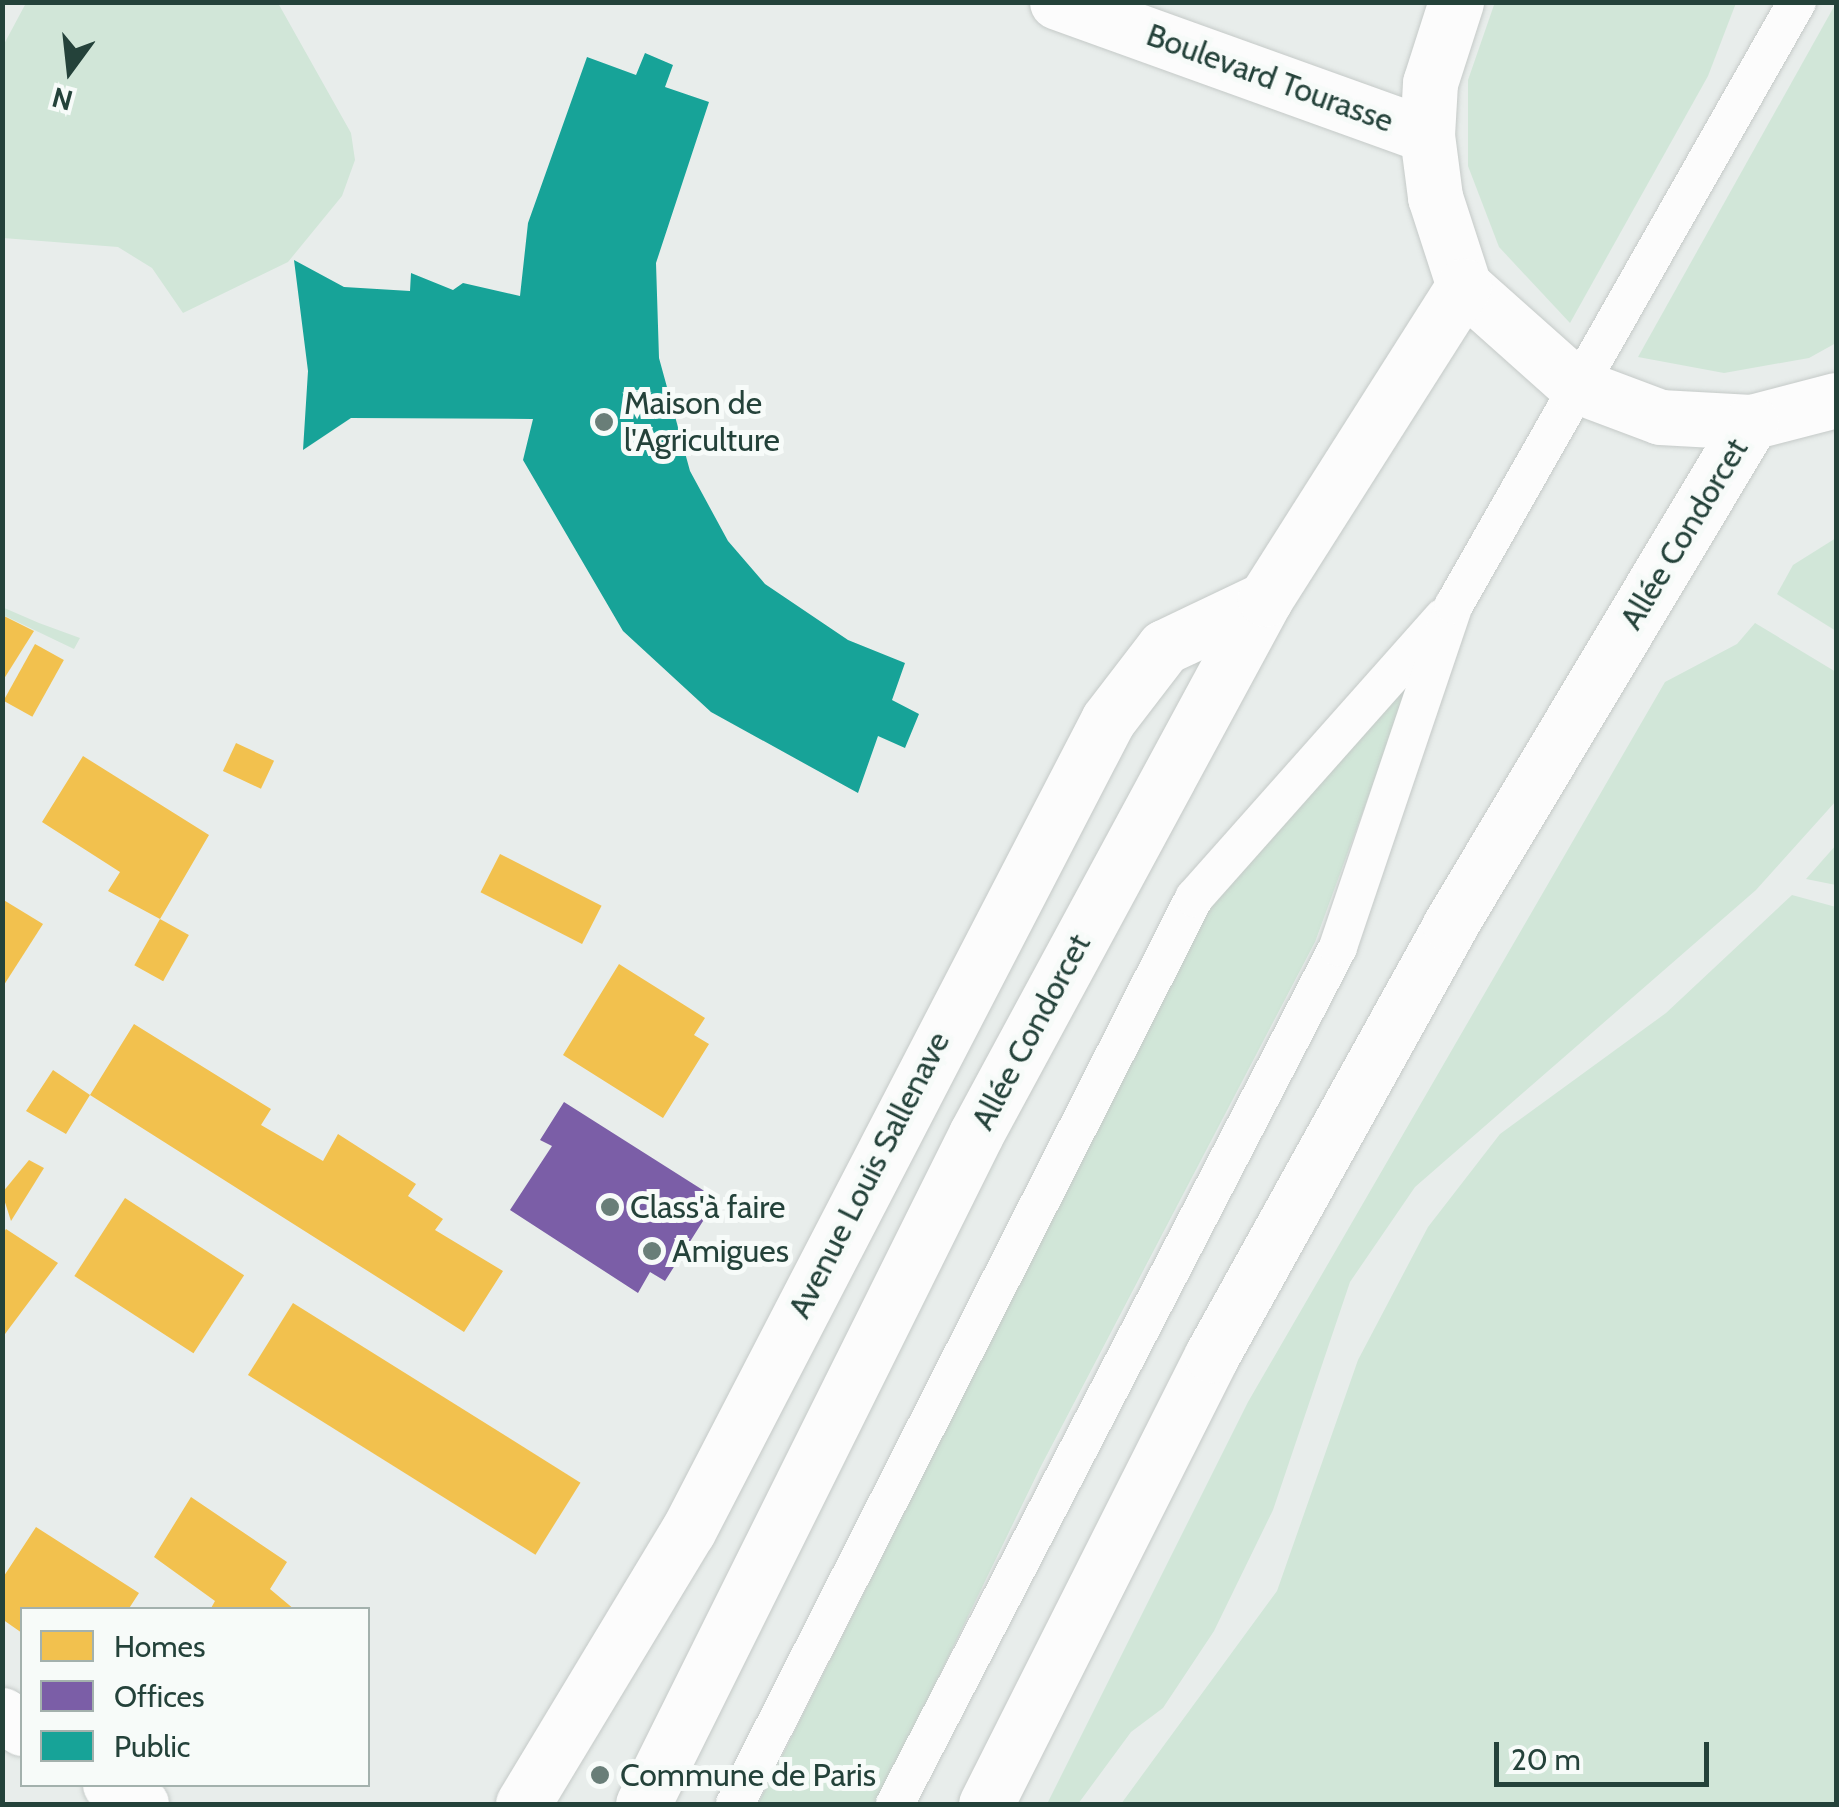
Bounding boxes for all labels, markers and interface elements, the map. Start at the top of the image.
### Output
street label: Boulevard Tourasse [1141,16,1399,140]
north arrow [20,20,120,120]
text: N [48,80,76,118]
place label: Maison de l'Agriculture [624,385,780,460]
marker: Maison de l'Agriculture [593,411,615,433]
street label: Allée Condorcet [1612,432,1756,636]
street label: Allée Condorcet [963,928,1099,1136]
street label: Avenue Louis Sallenave [780,1026,958,1324]
place label: Class'à faire [630,1188,785,1226]
marker: Class'à faire [599,1196,621,1218]
place label: Amigues [672,1232,789,1270]
marker: Amigues [641,1240,663,1262]
legend [20,1607,370,1787]
text: Homes [114,1628,205,1665]
text: Offices [114,1678,204,1715]
scale bar [1499,1722,1714,1784]
text: Public [114,1728,190,1765]
text: 20 m [1511,1741,1581,1778]
place label: Commune de Paris [620,1756,876,1794]
marker: Commune de Paris [589,1764,611,1786]

